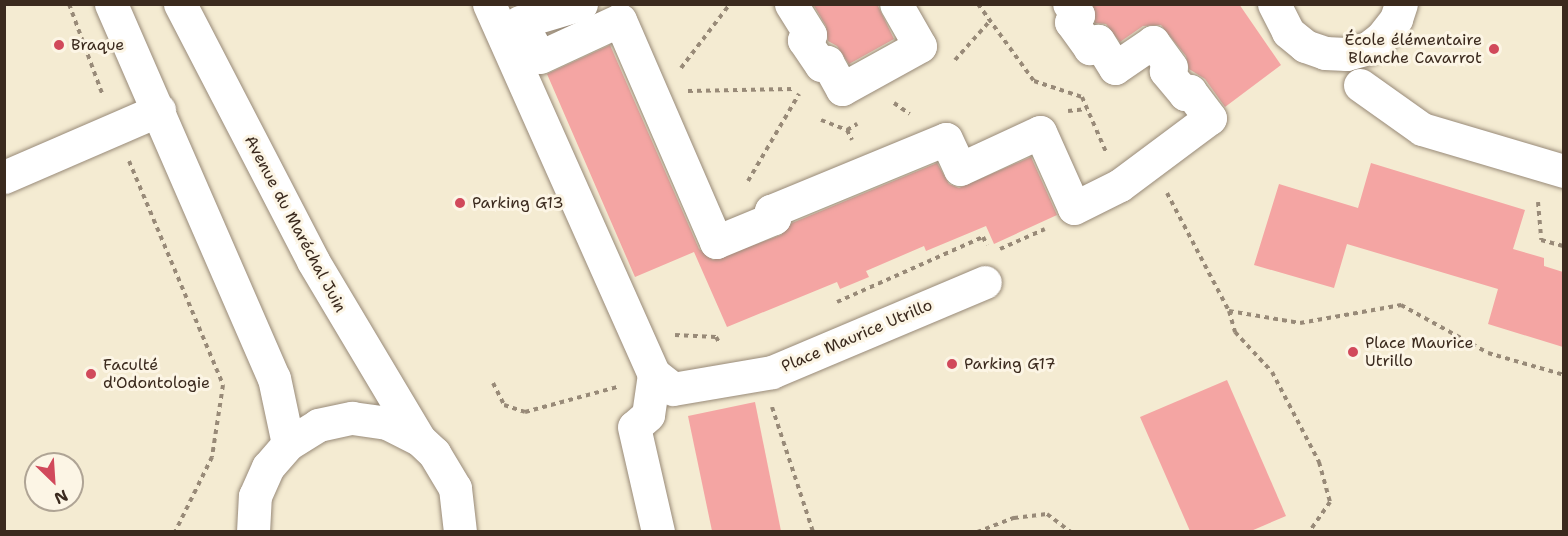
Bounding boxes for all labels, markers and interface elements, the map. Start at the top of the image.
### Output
place label: École élémentaire Blanche Cavarrot [1345,30,1482,68]
place label: Braque [71,35,124,55]
marker: Braque [52,38,66,52]
marker: École élémentaire Blanche Cavarrot [1487,42,1501,56]
street label: Avenue du Maréchal Juin [240,132,350,316]
place label: Parking G13 [472,193,564,213]
marker: Parking G13 [453,196,467,210]
street label: Place Maurice Utrillo [779,296,935,376]
place label: Place Maurice Utrillo [1365,333,1474,371]
marker: Place Maurice Utrillo [1346,345,1360,359]
place label: Parking G17 [964,354,1056,374]
place label: Faculté d'Odontologie [103,355,210,393]
marker: Parking G17 [945,357,959,371]
marker: Faculté d'Odontologie [84,367,98,381]
north arrow [24,452,84,512]
text: N [51,485,71,509]

